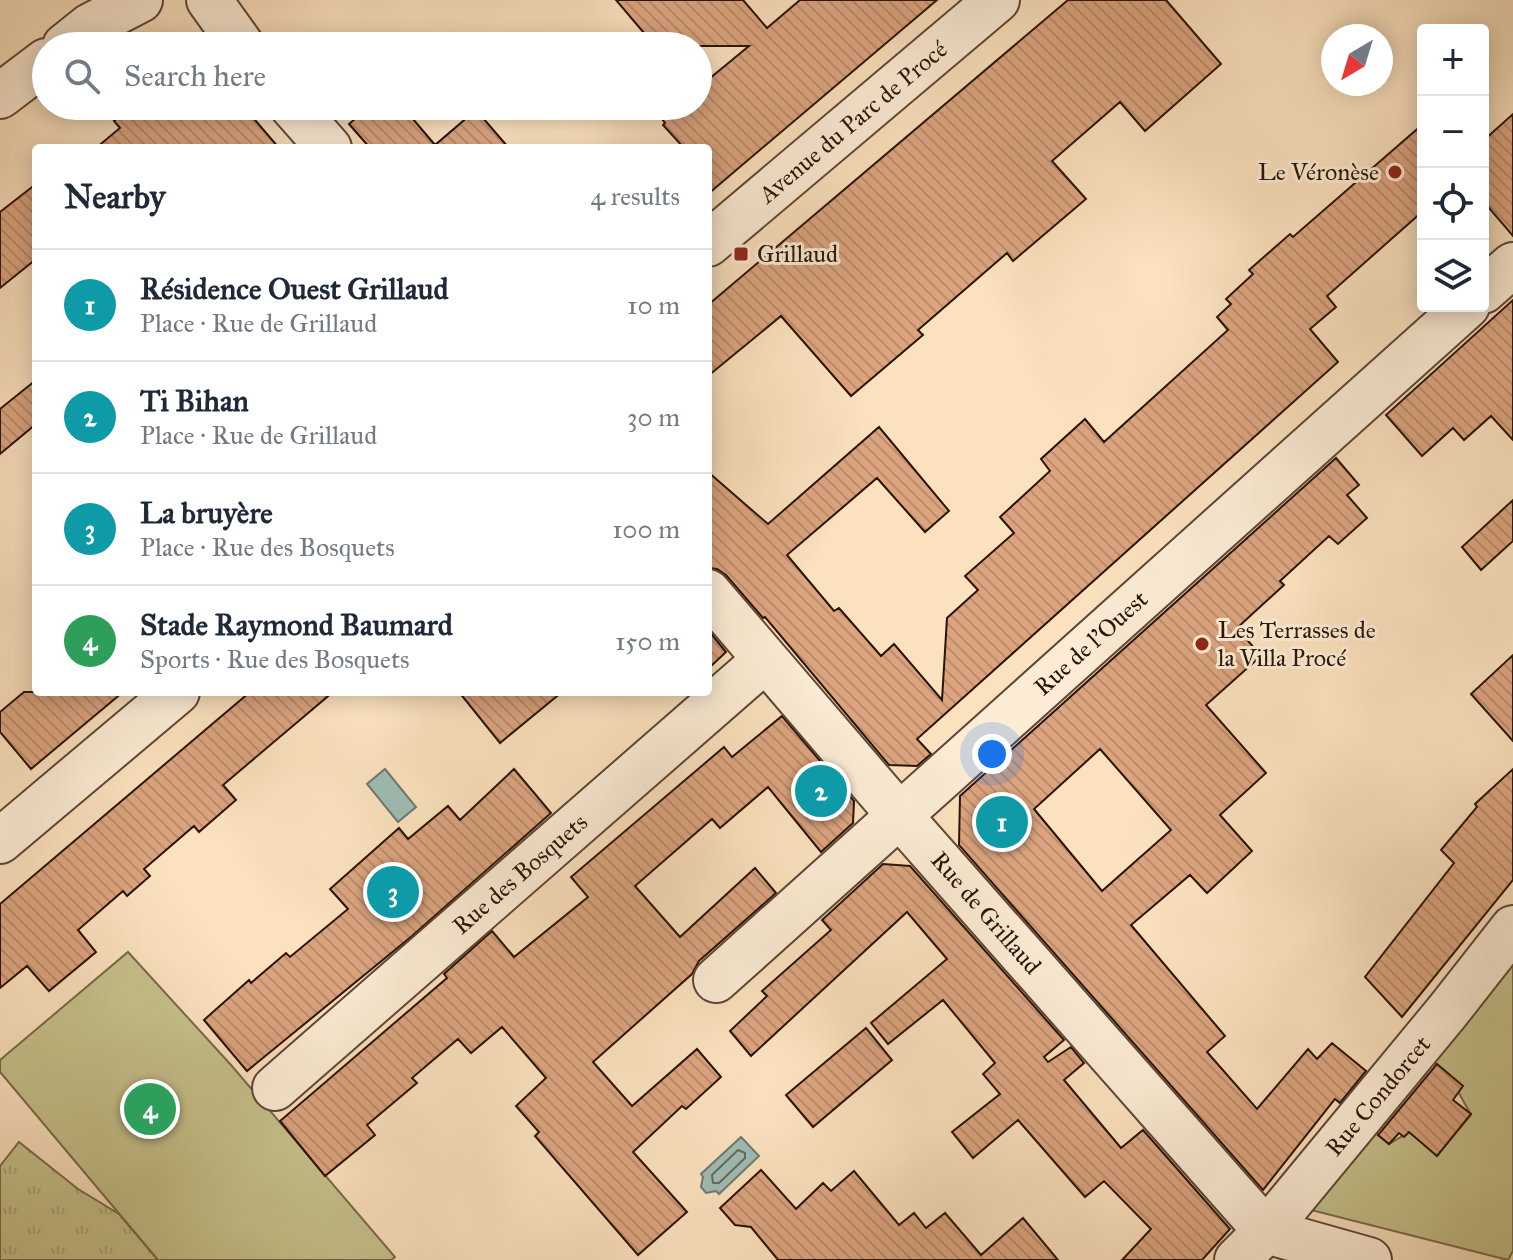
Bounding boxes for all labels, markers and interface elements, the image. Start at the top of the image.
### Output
north arrow [1321,24,1393,96]
map controls [1417,24,1489,312]
button: + [1417,24,1489,96]
search box [32,32,712,120]
street label: Avenue du Parc de Procé [752,34,953,210]
icon: search [60,54,104,98]
text: Search here [124,58,266,94]
button: − [1417,96,1489,168]
place label: Le Véronèse [1258,157,1379,187]
marker: Le Véronèse [1386,163,1404,181]
button: locate [1417,168,1489,240]
text: Nearby [64,176,166,217]
text: 4 results [591,180,680,212]
place label: Grillaud [757,239,838,269]
button: layers [1417,240,1489,312]
marker: Grillaud [732,245,750,263]
text: Résidence Ouest Grillaud [140,271,449,307]
text: 1 [85,289,95,321]
text: 10 m [627,289,680,321]
text: Place · Rue de Grillaud [140,307,377,339]
text: Ti Bihan [140,383,249,419]
text: 2 [84,401,96,433]
text: 30 m [627,401,680,433]
text: Place · Rue de Grillaud [140,419,377,451]
text: La bruyère [140,495,273,531]
text: 3 [85,513,95,545]
text: 100 m [612,513,680,545]
text: Place · Rue des Bosquets [140,531,395,563]
street label: Rue de l'Ouest [1028,584,1154,702]
text: Stade Raymond Baumard [140,607,453,643]
place label: Les Terrasses de la Villa Procé [1218,615,1376,673]
text: 4 [83,625,97,657]
text: 150 m [615,625,680,657]
marker: Les Terrasses de la Villa Procé [1193,635,1211,653]
text: Sports · Rue des Bosquets [140,643,410,675]
your location [972,734,1012,774]
pin: 2 [795,761,847,821]
pin: 1 [976,792,1028,852]
street label: Rue des Bosquets [446,807,594,941]
street label: Rue de Grillaud [925,845,1047,981]
pin: 3 [367,862,419,922]
street label: Rue Condorcet [1319,1029,1437,1162]
pin: 4 [124,1079,176,1139]

